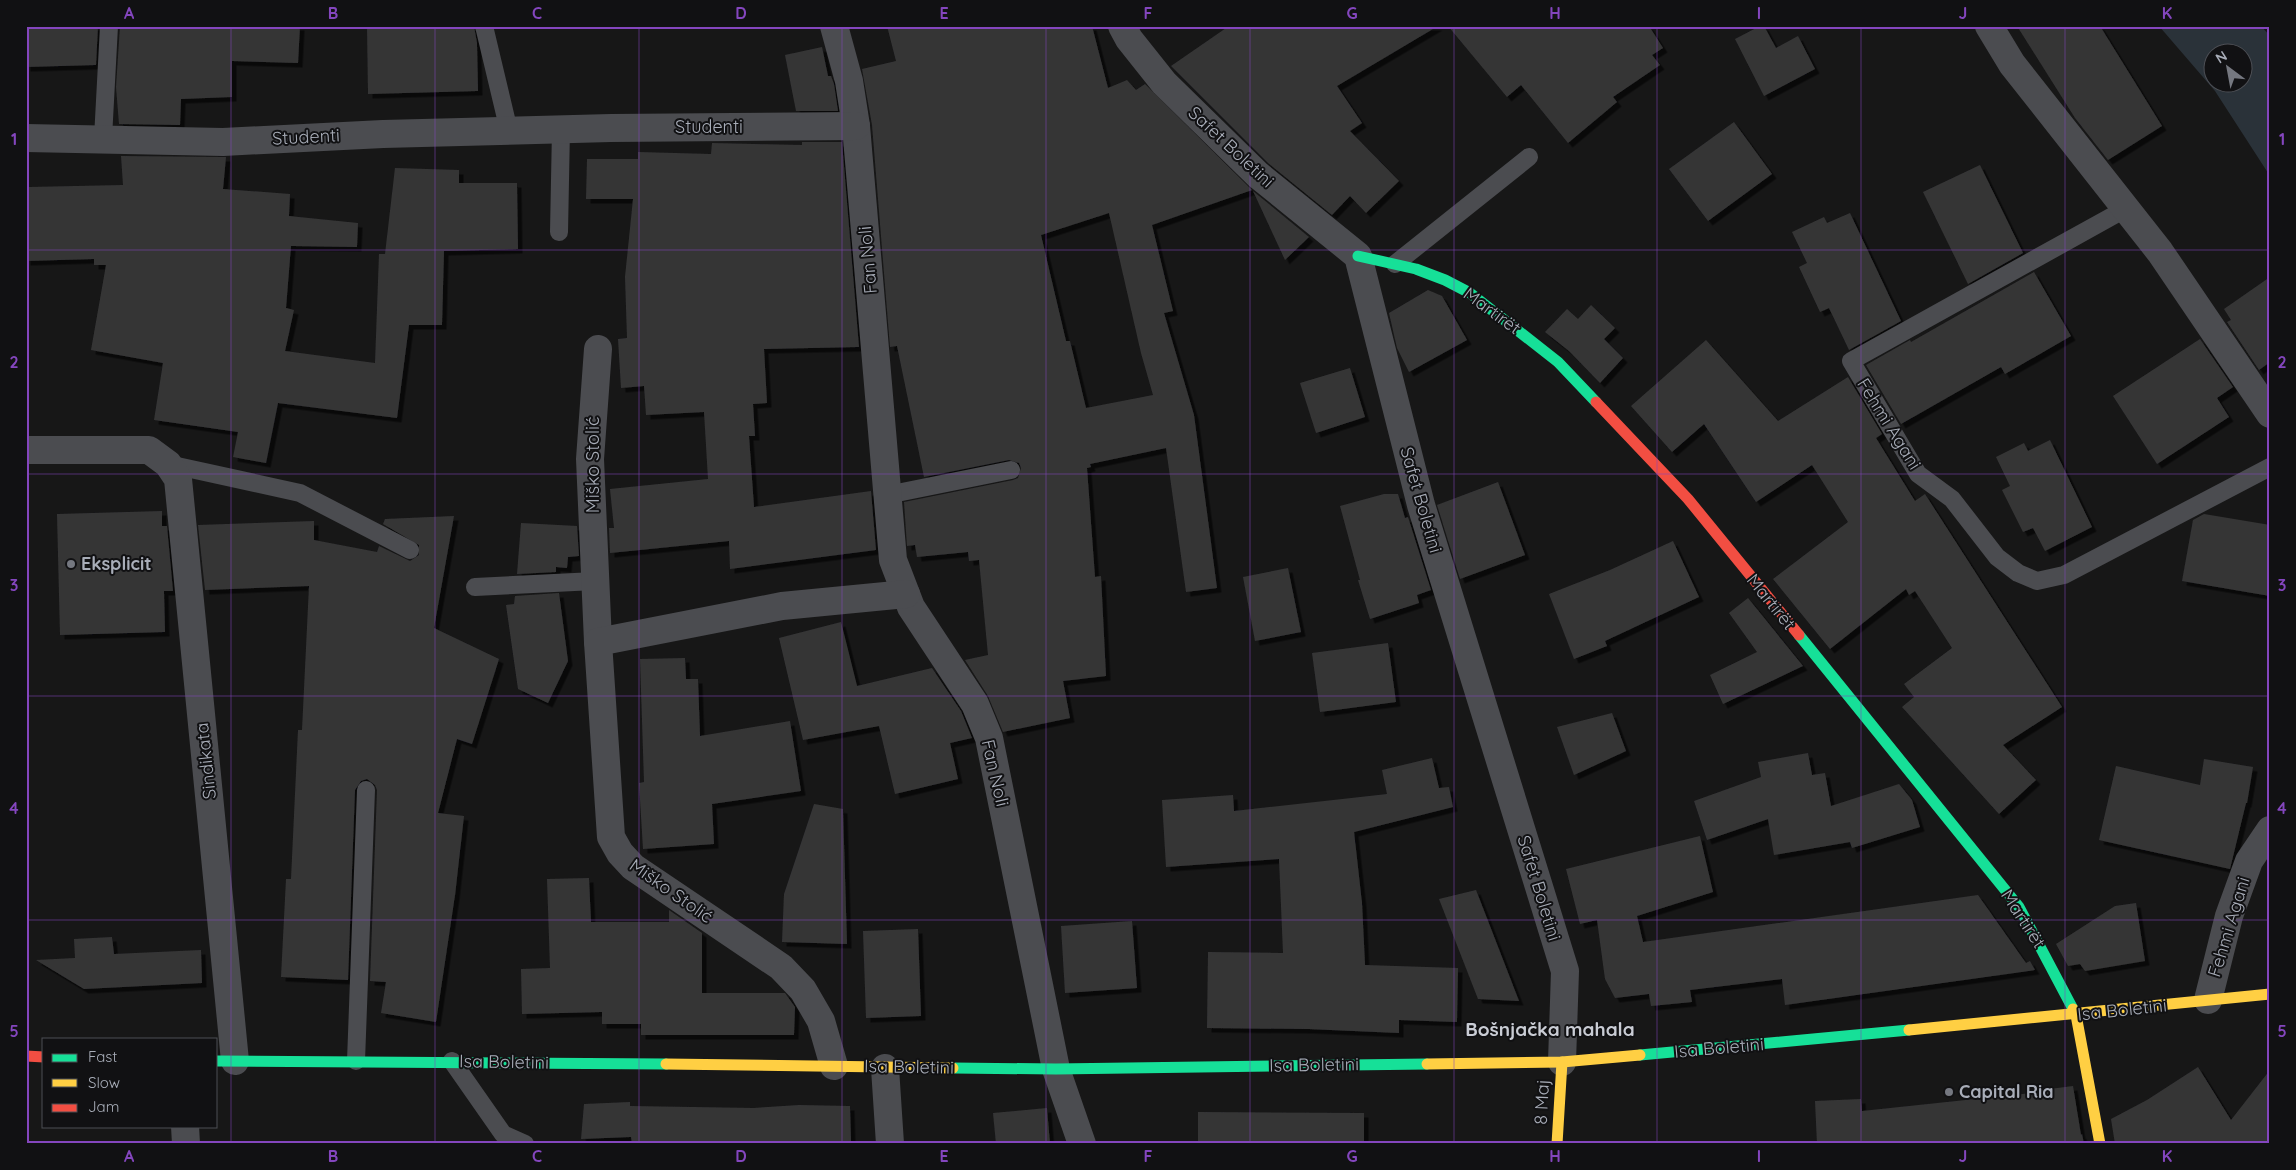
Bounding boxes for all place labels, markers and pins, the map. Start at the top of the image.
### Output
place label: Eksplicit [81,552,152,575]
marker: Eksplicit [65,558,77,570]
place label: Capital Ria [1959,1080,2054,1103]
marker: Capital Ria [1943,1086,1955,1098]

